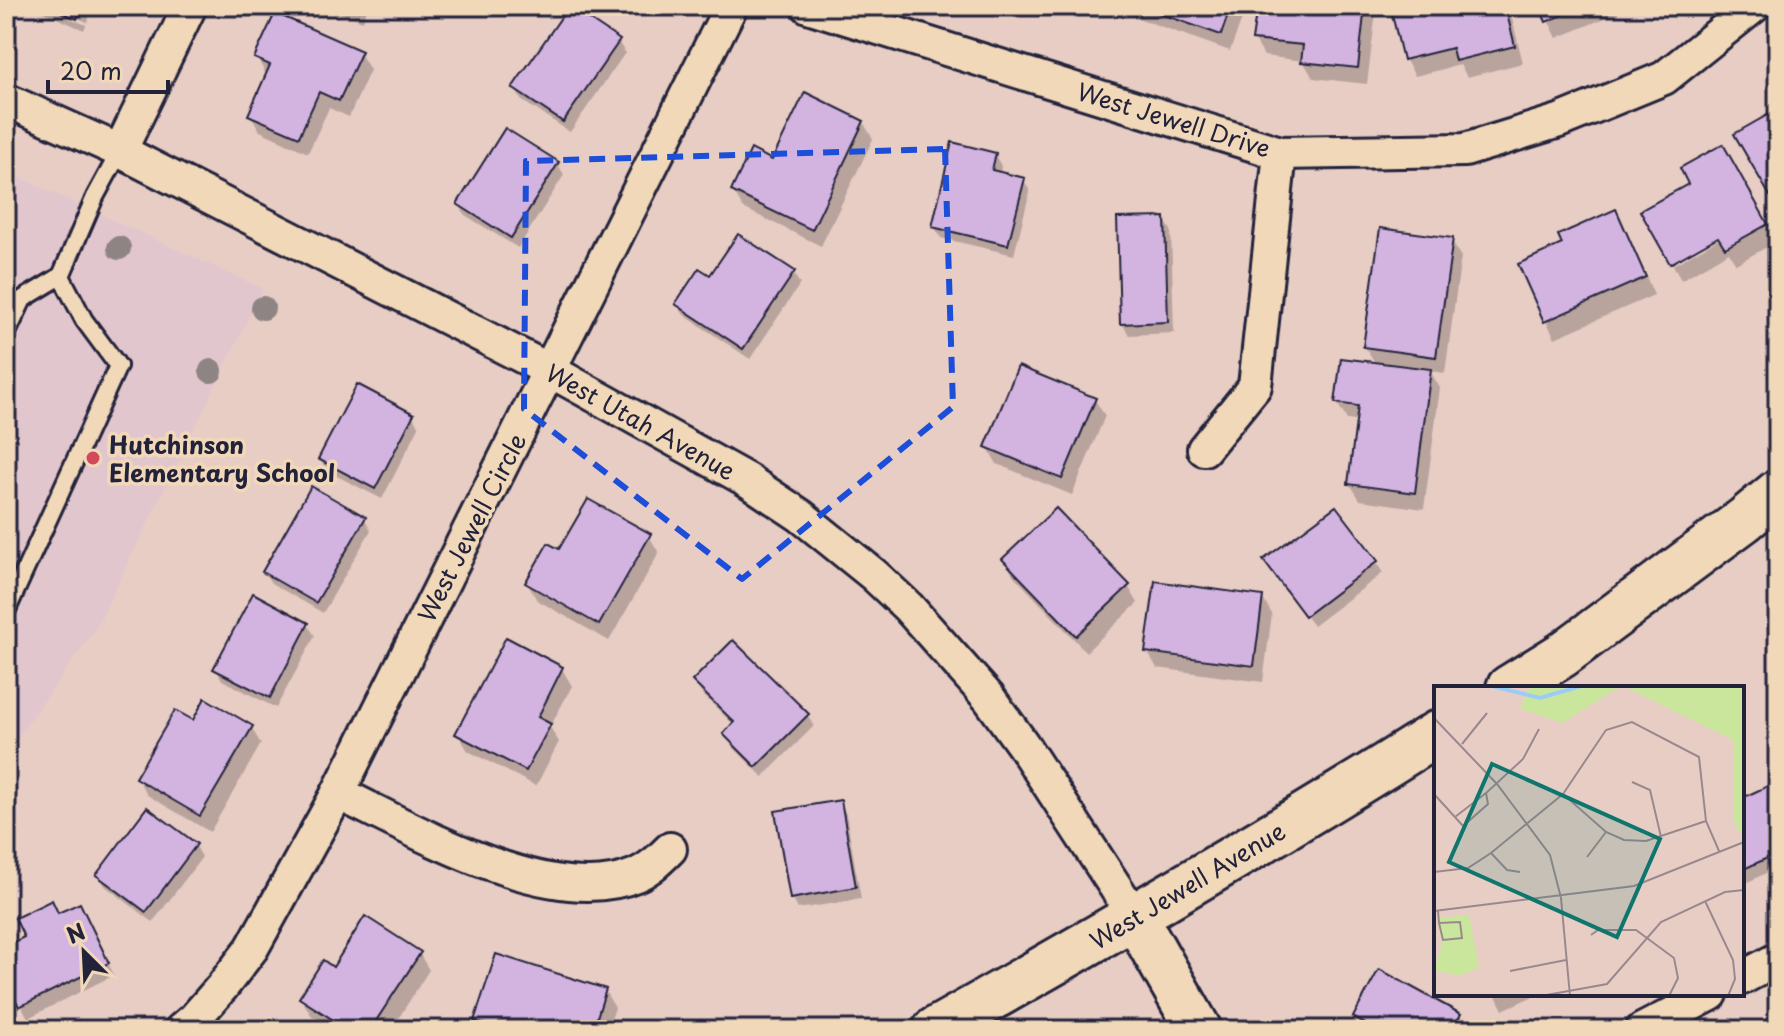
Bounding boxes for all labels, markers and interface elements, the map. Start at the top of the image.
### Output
scale bar [48,44,168,94]
text: 20 m [60,52,122,88]
street label: West Jewell Drive [1073,72,1275,166]
street label: West Utah Avenue [540,354,742,488]
place label: Hutchinson Elementary School [109,426,335,490]
street label: West Jewell Circle [408,426,534,628]
marker: Hutchinson Elementary School [84,449,102,467]
inset map [1434,686,1744,996]
street label: West Jewell Avenue [1082,812,1292,958]
north arrow [44,912,124,992]
text: N [61,914,90,951]

